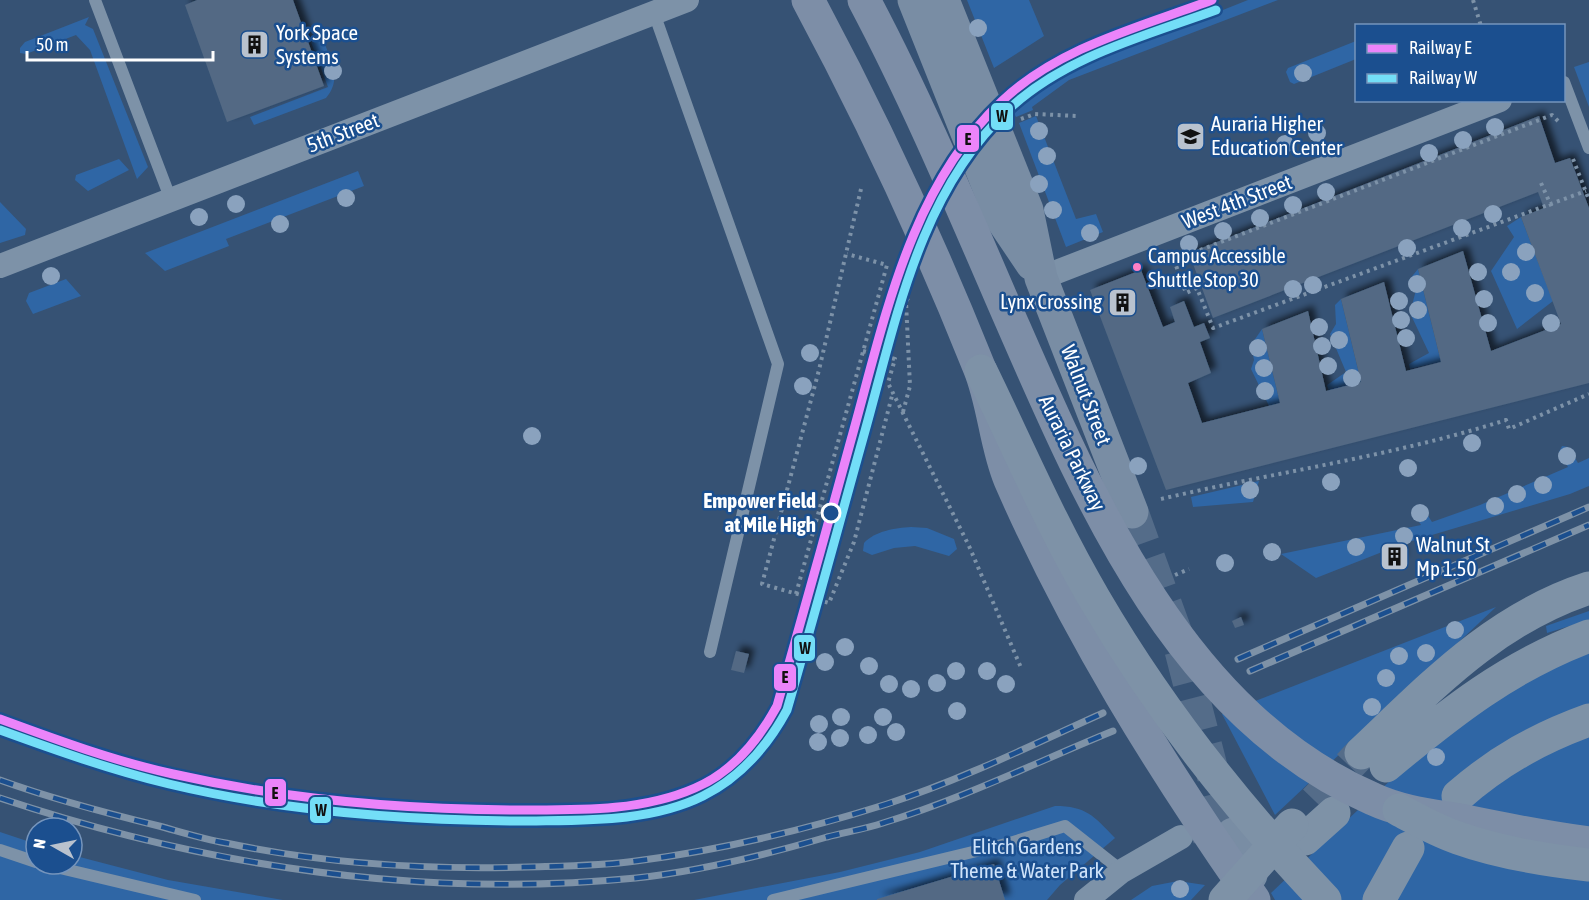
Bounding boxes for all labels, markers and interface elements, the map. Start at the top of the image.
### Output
place label: York Space Systems [276,20,358,68]
scale bar [27,24,213,62]
legend [1355,24,1565,102]
building icon: York Space Systems [239,29,271,61]
text: 50 m [36,34,68,55]
text: Railway E [1409,37,1472,58]
text: Railway W [1409,67,1477,88]
line badge: W [990,102,1014,131]
street label: 5th Street [303,107,382,157]
text: W [995,107,1008,125]
place label: Auraria Higher Education Center [1211,111,1343,159]
school or university icon: Auraria Higher Education Center [1174,120,1206,152]
line badge: E [956,124,980,153]
text: E [965,130,972,148]
street label: West 4th Street [1178,169,1295,233]
place label: Campus Accessible Shuttle Stop 30 [1148,244,1286,291]
marker: Campus Accessible Shuttle Stop 30 [1131,261,1143,273]
building icon: Lynx Crossing [1107,286,1139,318]
place label: Lynx Crossing [1000,289,1102,313]
street label: Walnut Street [1057,341,1117,448]
street label: Auraria Parkway [1035,391,1111,515]
place label: Empower Field at Mile High [703,488,816,536]
marker: Empower Field at Mile High [821,503,841,523]
place label: Walnut St Mp 1.50 [1416,532,1490,580]
building icon: Walnut St Mp 1.50 [1379,541,1411,573]
line badge: W [793,634,816,662]
text: W [798,639,811,657]
line badge: E [773,663,797,692]
text: E [782,668,789,686]
line badge: E [264,778,287,807]
text: E [272,784,279,802]
line badge: W [309,796,332,824]
text: W [314,801,327,819]
north arrow [24,816,84,876]
park label: Elitch Gardens Theme & Water Park [950,834,1104,882]
text: N [30,838,49,850]

